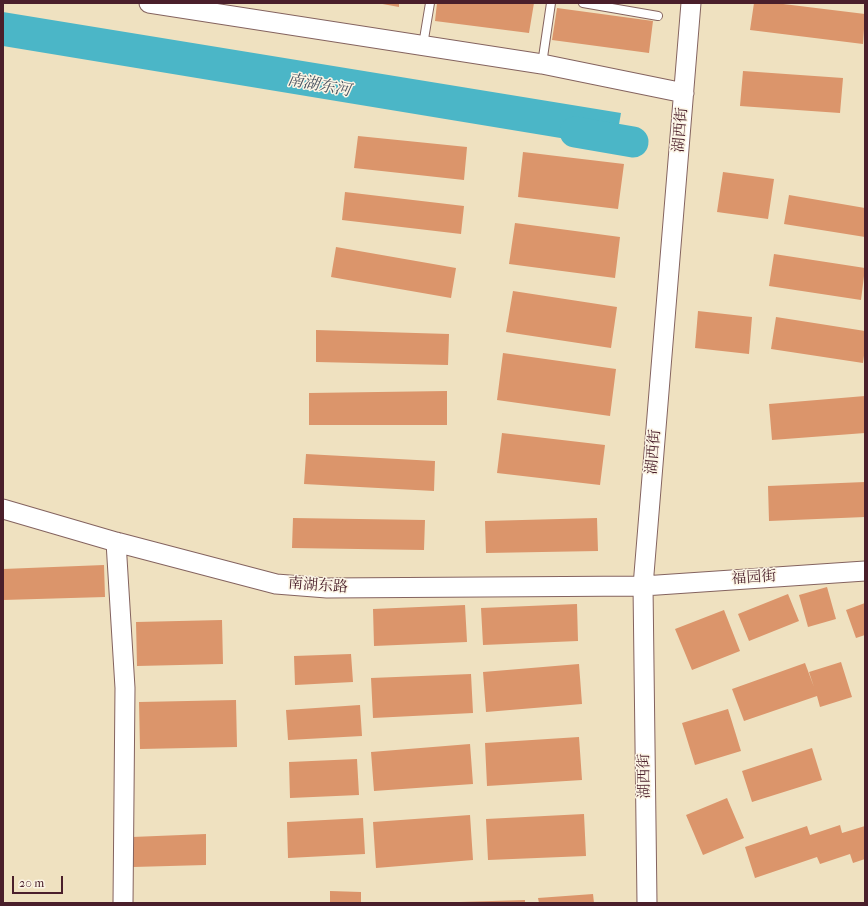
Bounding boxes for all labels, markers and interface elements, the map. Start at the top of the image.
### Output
water label: 南湖东河 [286,71,352,101]
street label: 湖西街 [670,107,692,153]
street label: 湖西街 [643,429,665,475]
street label: 福园街 [731,567,777,589]
street label: 南湖东路 [287,575,349,597]
street label: 湖西街 [636,753,654,799]
scale bar [14,868,65,894]
text: 20 m [19,876,44,890]

